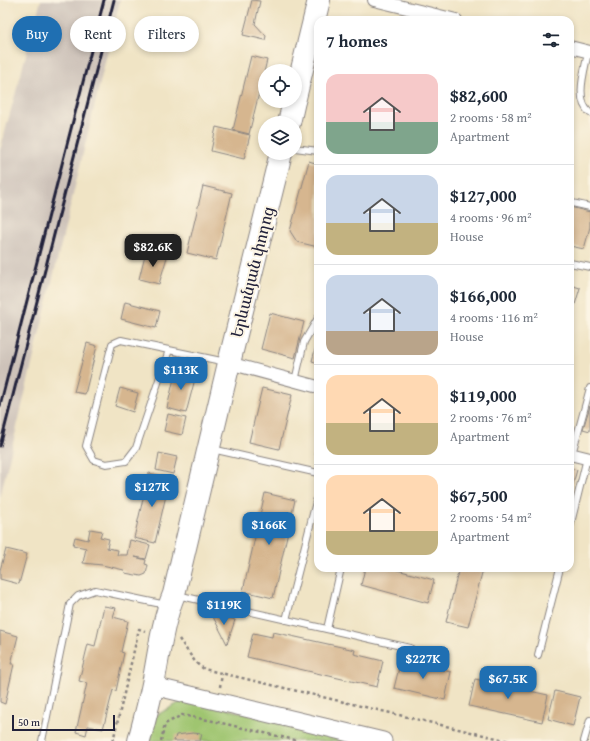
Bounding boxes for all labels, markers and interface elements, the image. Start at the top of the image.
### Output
chip: Buy [12,16,62,52]
chip: Rent [70,16,126,52]
chip: Filters [134,16,199,52]
text: 7 homes [326,28,388,53]
icon: filters [540,29,562,51]
map controls [258,64,302,160]
button: locate [258,64,302,108]
text: $82,600 [450,83,508,108]
icon: home [358,90,406,138]
text: 2 rooms · 58 m² [450,108,532,127]
button: layers [258,116,302,160]
text: Apartment [450,127,510,146]
text: $127,000 [450,183,516,208]
icon: home [358,191,406,239]
street label: Երևանյան փողոց [224,204,280,340]
text: 4 rooms · 96 m² [450,208,532,227]
text: House [450,227,484,246]
pin: $82.6K [120,234,186,268]
text: $82.6K [134,237,172,256]
text: $166,000 [450,283,516,308]
icon: home [358,291,406,339]
text: 4 rooms · 116 m² [450,308,538,327]
text: House [450,327,484,346]
pin: $113K [153,357,209,391]
text: $113K [163,360,199,379]
text: $119,000 [450,383,516,408]
icon: home [358,391,406,439]
text: 2 rooms · 76 m² [450,408,532,427]
text: Apartment [450,427,510,446]
pin: $127K [124,474,180,508]
text: $127K [134,477,170,496]
text: $67,500 [450,483,508,508]
icon: home [358,491,406,539]
text: 2 rooms · 54 m² [450,508,532,527]
pin: $166K [241,512,297,546]
text: $166K [251,515,287,534]
text: Apartment [450,527,510,546]
pin: $119K [196,592,252,626]
text: $119K [206,595,242,614]
pin: $227K [395,646,451,680]
text: $227K [405,649,441,668]
pin: $67.5K [475,666,541,700]
text: $67.5K [489,669,527,688]
scale bar [12,713,115,732]
text: 50 m [18,714,40,730]

